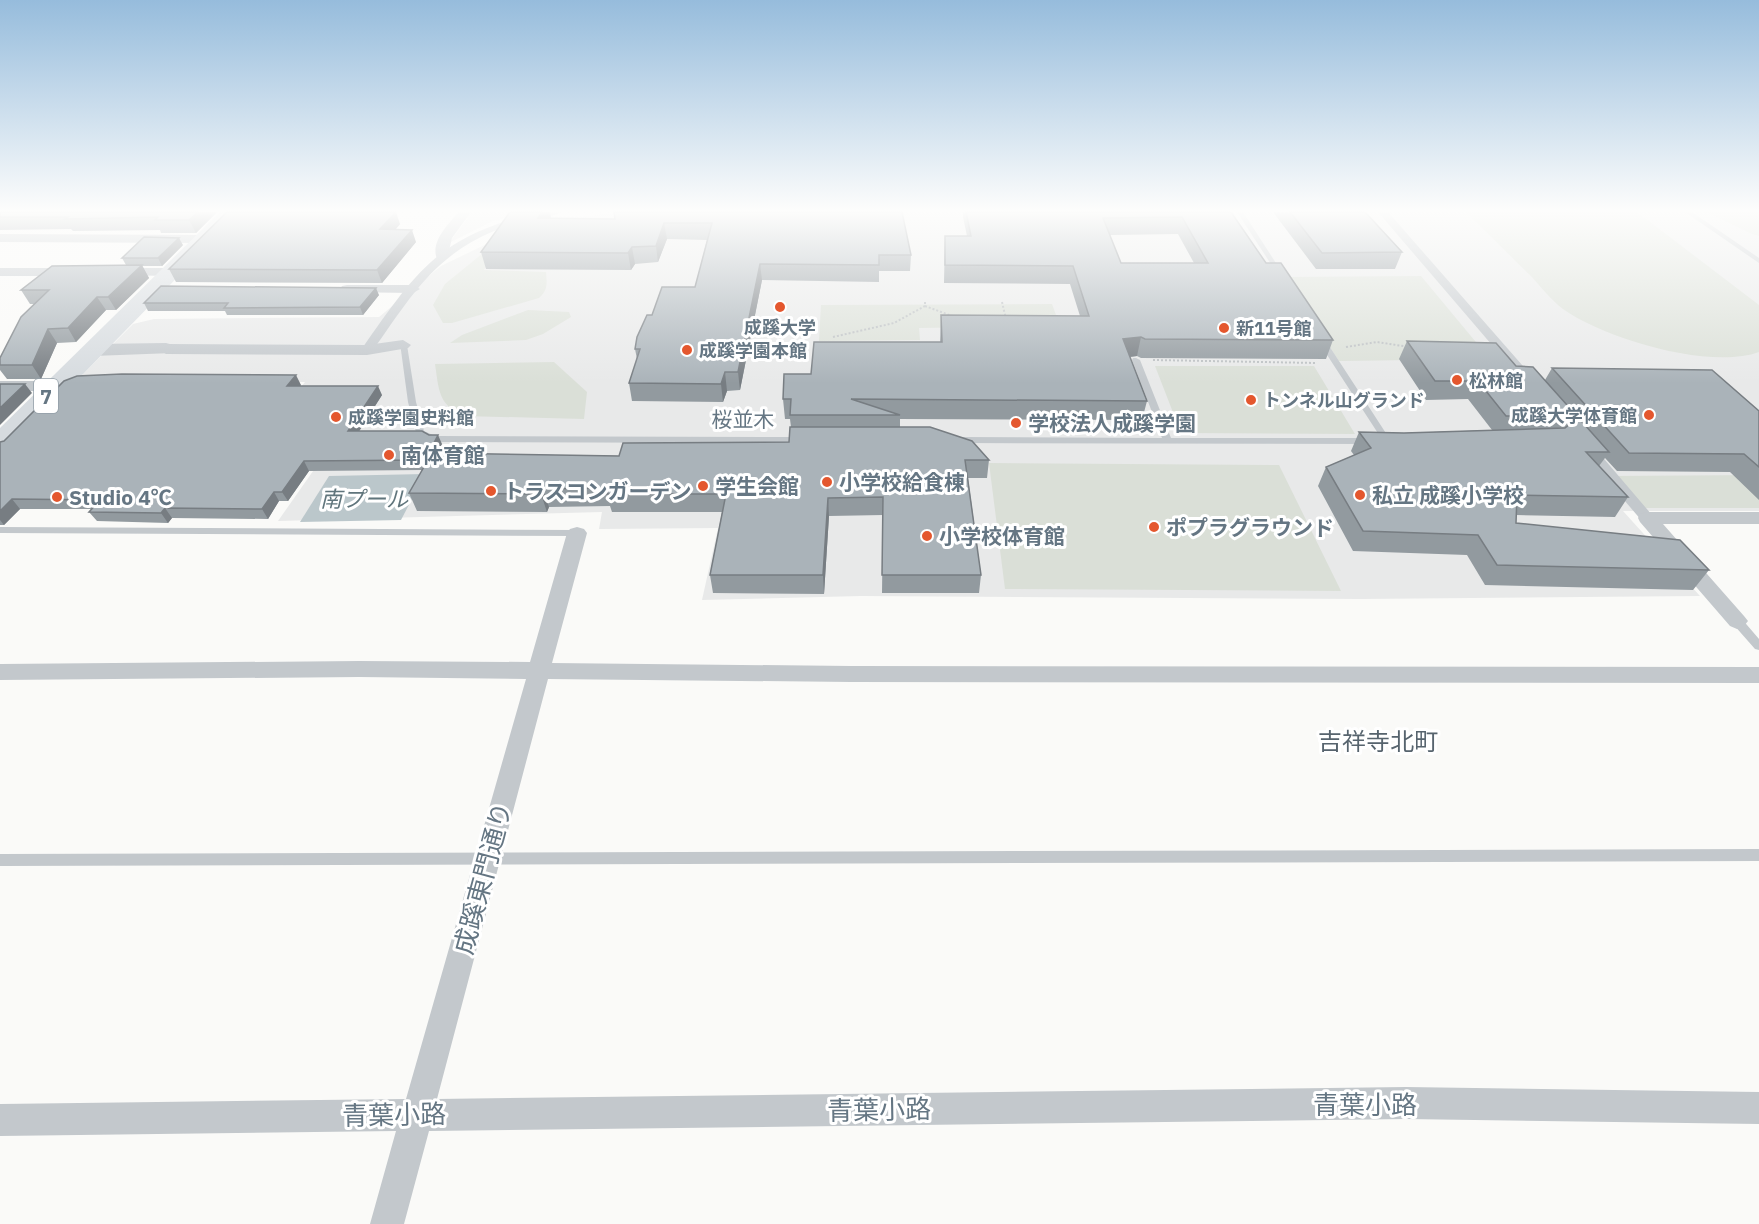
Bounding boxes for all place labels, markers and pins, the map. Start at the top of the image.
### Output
marker: 成蹊大学 [773,300,787,314]
place label: 成蹊大学 [744,316,816,339]
place label: 新11号館 [1236,317,1312,340]
marker: 新11号館 [1217,321,1231,335]
place label: 成蹊学園本館 [699,339,807,362]
marker: 成蹊学園本館 [680,343,694,357]
place label: 松林館 [1469,369,1523,392]
marker: 松林館 [1450,373,1464,387]
place label: トンネル山グランド [1263,389,1425,412]
marker: トンネル山グランド [1244,393,1258,407]
place label: 成蹊大学体育館 [1511,404,1637,427]
place label: 成蹊学園史料館 [348,406,474,429]
marker: 成蹊大学体育館 [1642,408,1656,422]
place label: 学校法人成蹊学園 [1028,409,1196,437]
marker: 成蹊学園史料館 [329,410,343,424]
marker: 学校法人成蹊学園 [1009,416,1023,430]
place label: 南体育館 [401,441,485,469]
marker: 南体育館 [382,448,396,462]
place label: 小学校給食棟 [839,468,965,496]
place label: 学生会館 [715,472,799,500]
marker: 小学校給食棟 [820,475,834,489]
place label: トラスコンガーデン [503,477,692,505]
marker: 学生会館 [696,479,710,493]
place label: 私立 成蹊小学校 [1372,481,1524,509]
place label: Studio 4℃ [69,483,172,511]
marker: トラスコンガーデン [484,484,498,498]
marker: 私立 成蹊小学校 [1353,488,1367,502]
marker: Studio 4℃ [50,490,64,504]
place label: ポプラグラウンド [1166,513,1334,541]
marker: ポプラグラウンド [1147,520,1161,534]
place label: 小学校体育館 [939,522,1065,550]
marker: 小学校体育館 [920,529,934,543]

